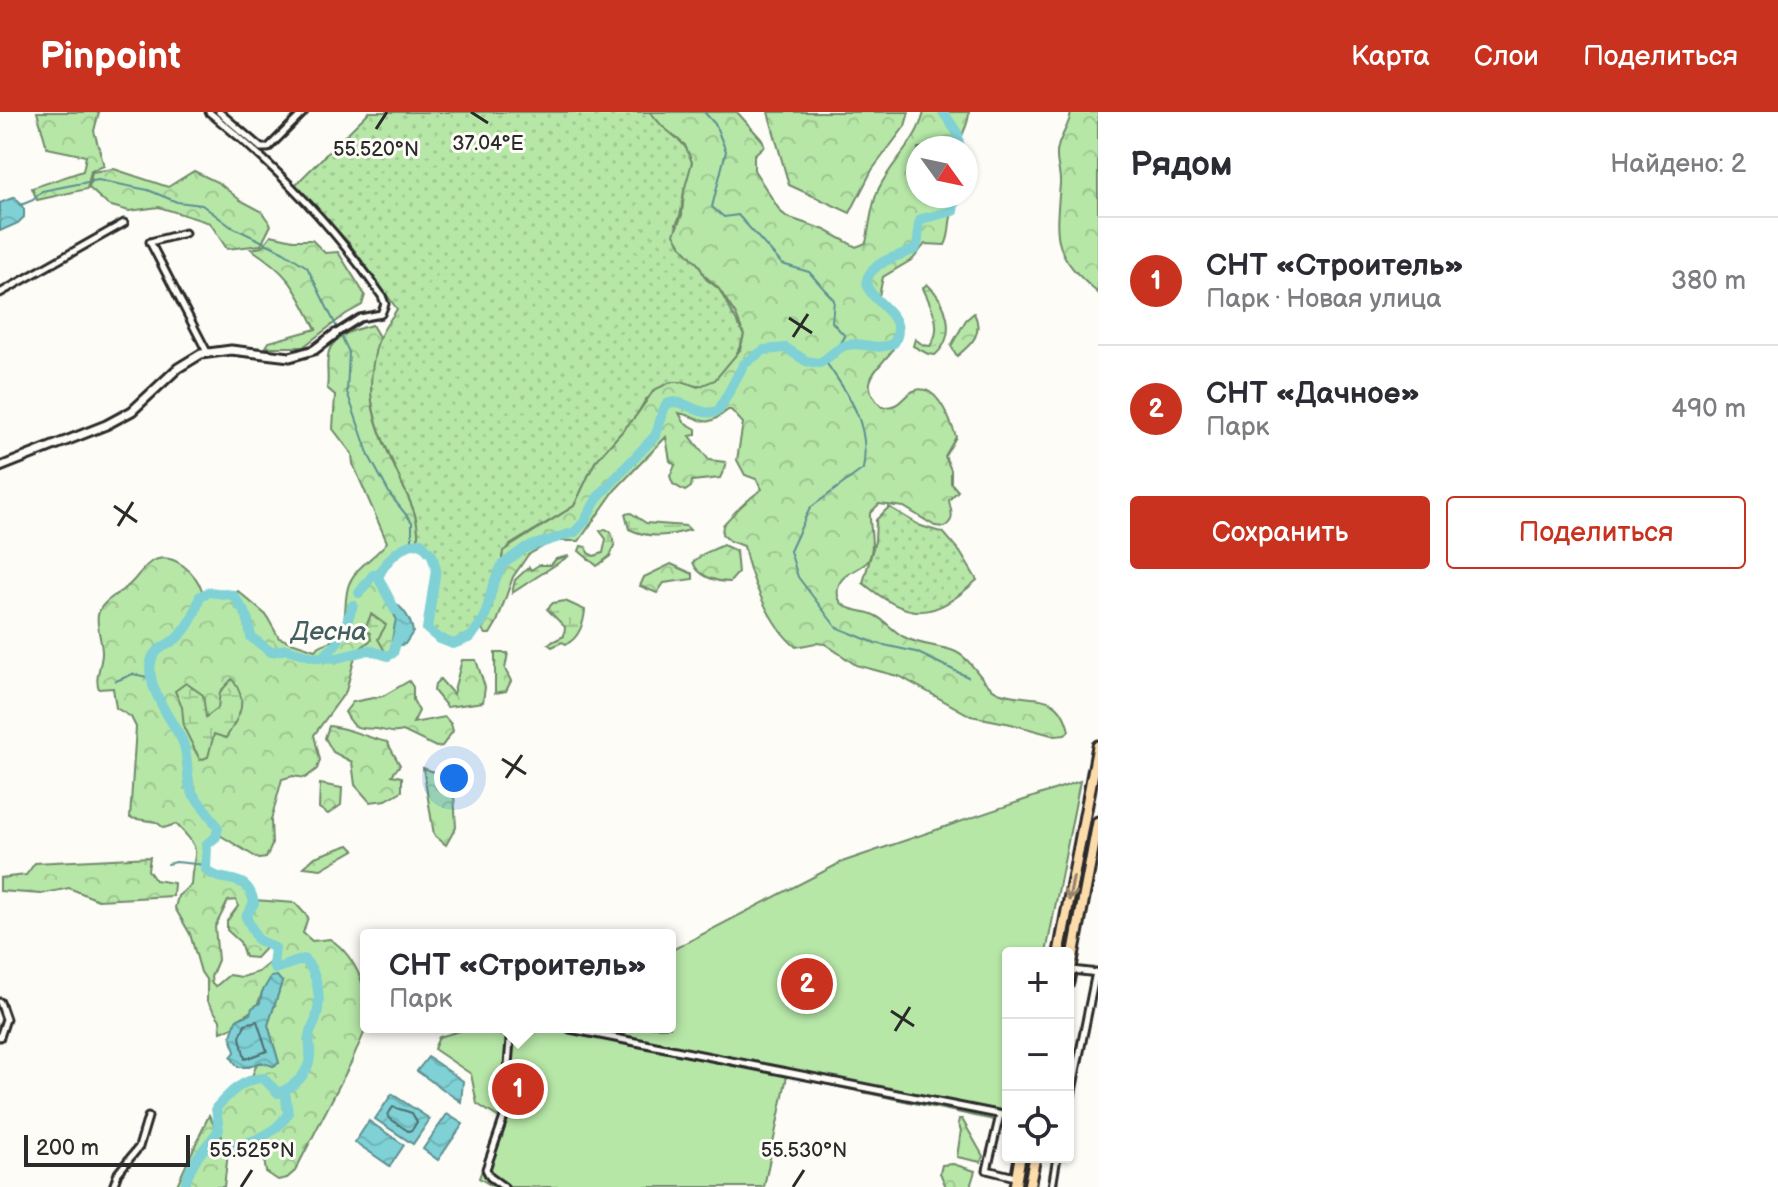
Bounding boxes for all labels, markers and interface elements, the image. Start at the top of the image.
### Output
text: Pinpoint [40,34,181,79]
text: Карта [1351,40,1430,73]
text: Слои [1474,40,1539,73]
text: Поделиться [1583,40,1738,73]
text: 37.04°E [452,132,524,156]
north arrow [906,136,978,208]
text: 55.520°N [333,138,419,162]
text: Рядом [1130,144,1232,185]
text: Найдено: 2 [1610,149,1746,180]
text: СНТ «Строитель» [1206,248,1464,284]
text: 1 [1151,266,1161,297]
text: 380 m [1671,266,1746,297]
text: Парк · Новая улица [1206,284,1442,315]
text: СНТ «Дачное» [1206,376,1420,412]
text: 2 [1148,394,1164,425]
text: 490 m [1671,394,1746,425]
text: Парк [1206,412,1269,443]
button: Сохранить [1130,496,1430,569]
button: Поделиться [1446,496,1746,569]
water label: Десна [289,617,367,648]
your location [434,758,474,798]
one-way arrow [1063,876,1078,901]
popup [360,929,676,1033]
map controls [1002,947,1074,1163]
button: + [1002,947,1074,1019]
text: СНТ «Строитель» [389,948,647,984]
pin: 2 [781,954,833,1014]
text: Парк [389,984,452,1015]
button: − [1002,1019,1074,1091]
pin: 1 [492,1059,544,1119]
button: locate [1002,1091,1074,1163]
scale bar [24,1131,190,1167]
text: 200 m [36,1135,99,1162]
text: 55.525°N [209,1139,295,1163]
text: 55.530°N [761,1139,847,1163]

